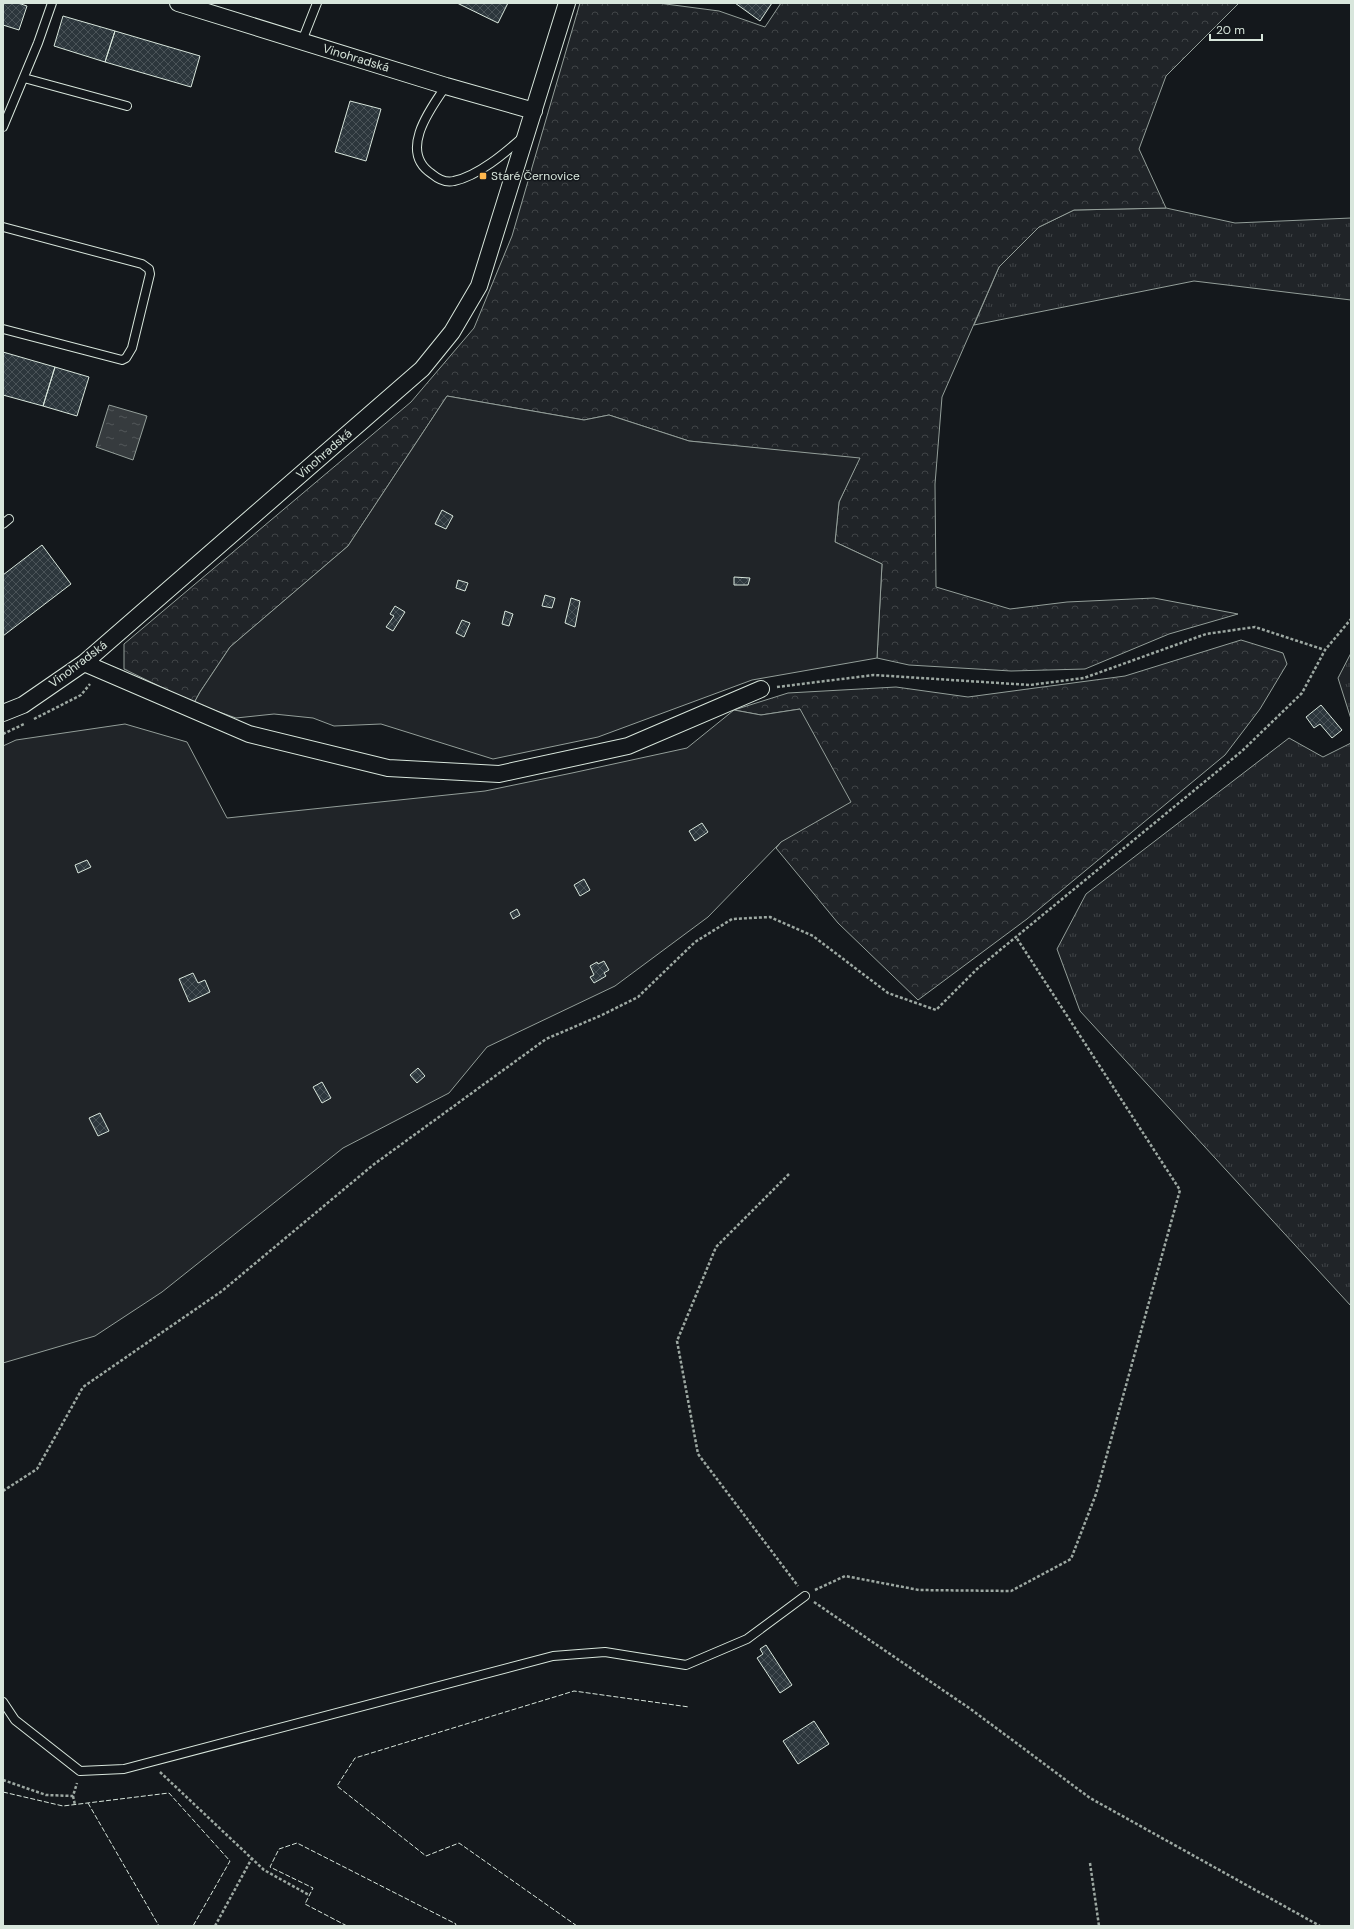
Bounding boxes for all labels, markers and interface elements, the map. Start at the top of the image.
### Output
scale bar [1210,16,1262,42]
text: 20 m [1216,22,1245,38]
street label: Vinohradská [321,40,391,76]
place label: Staré Černovice [491,168,580,184]
marker: Staré Černovice [478,171,488,181]
street label: Vinohradská [293,425,355,483]
street label: Vinohradská [46,637,110,691]

